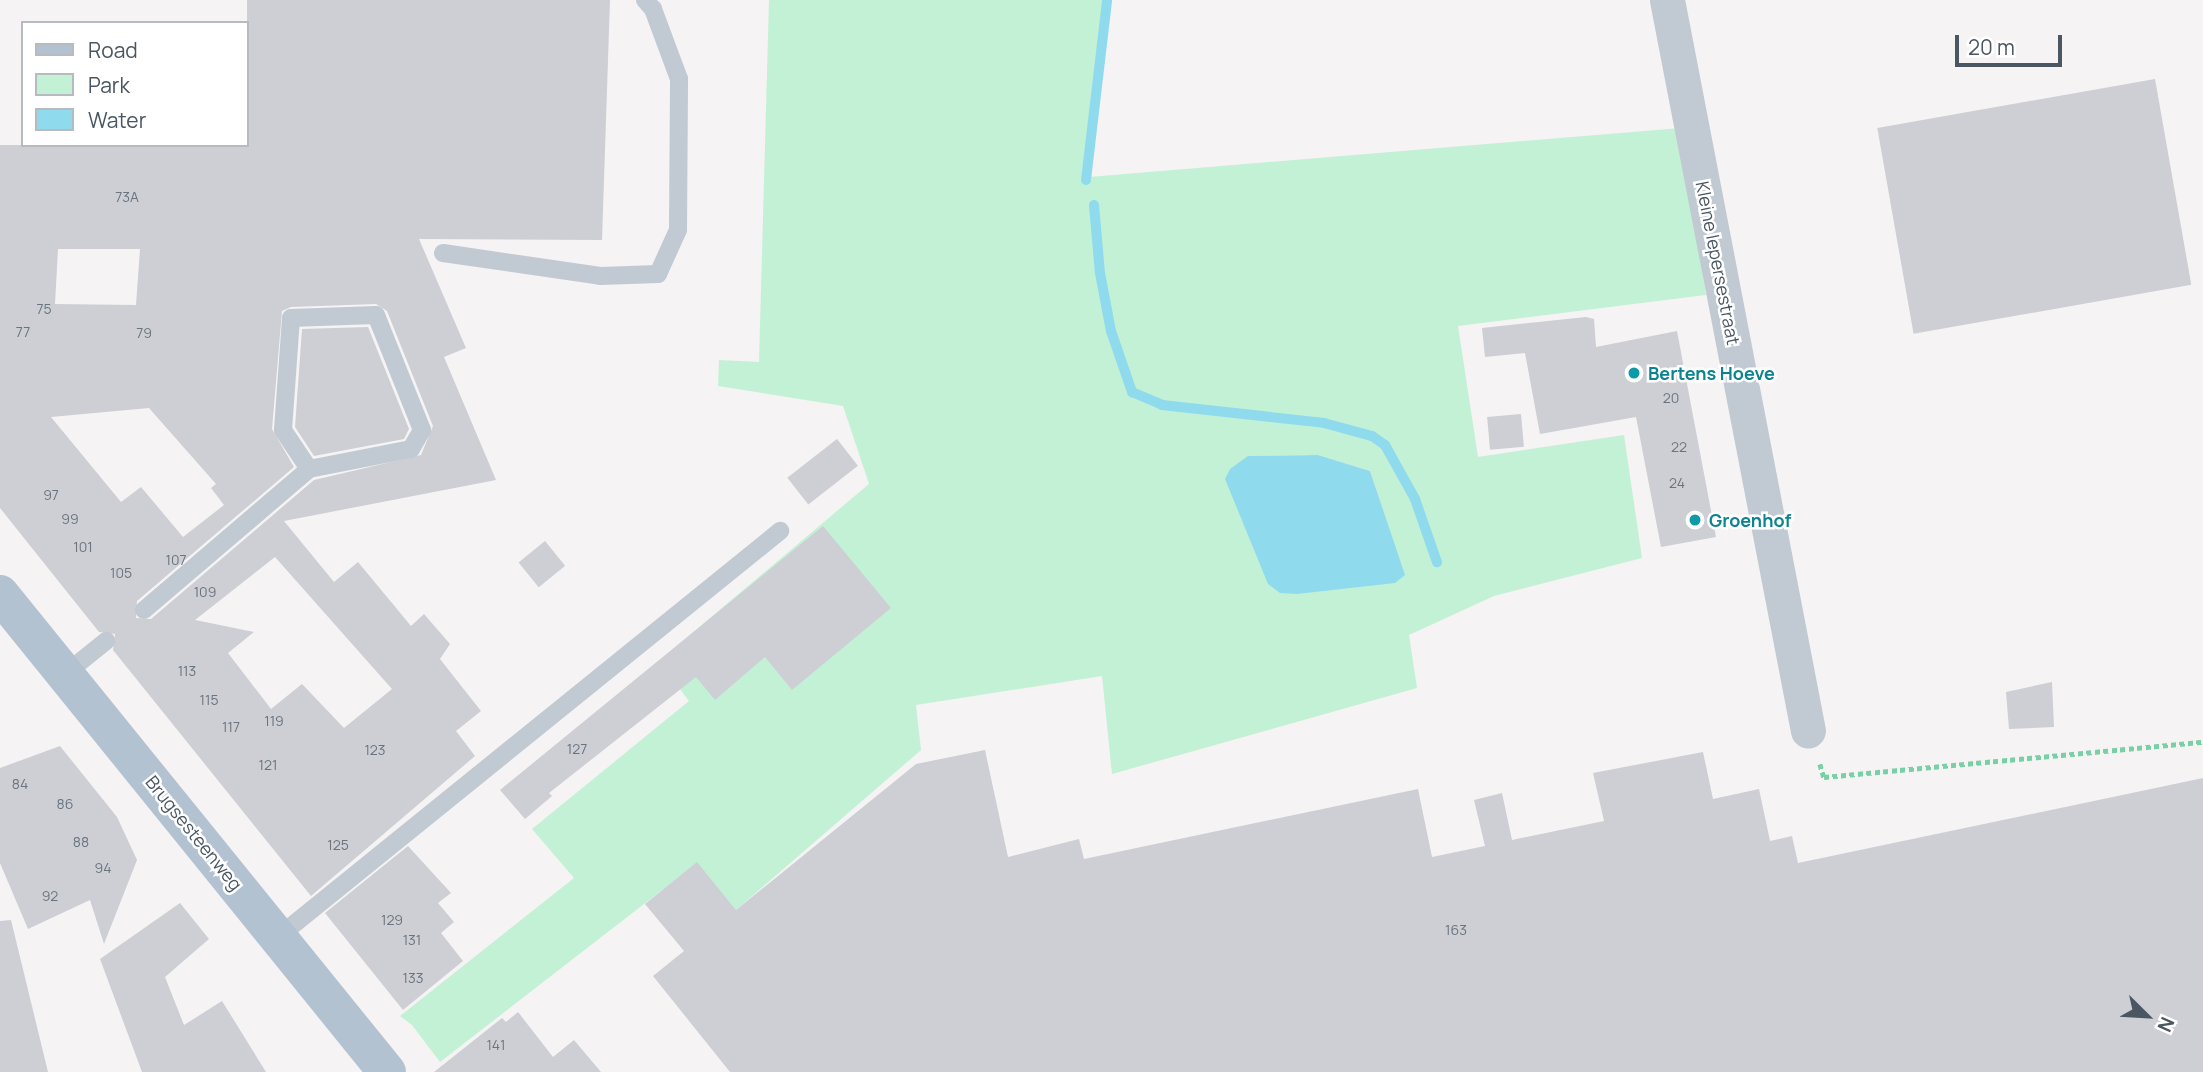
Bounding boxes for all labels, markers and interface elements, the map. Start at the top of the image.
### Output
legend [21,21,248,147]
scale bar [1958,21,2065,65]
text: 20 m [1968,33,2015,61]
text: Road [88,36,138,64]
text: Park [88,71,130,99]
text: Water [88,106,146,134]
street label: Kleine Iepersestraat [1692,179,1744,347]
house number: 73A [115,189,139,205]
house number: 75 [36,301,52,317]
house number: 77 [16,324,30,340]
house number: 79 [136,325,152,341]
place label: Bertens Hoeve [1648,362,1775,384]
marker: Bertens Hoeve [1626,365,1642,381]
house number: 20 [1663,390,1679,406]
house number: 22 [1671,439,1687,455]
house number: 24 [1669,475,1685,491]
house number: 97 [43,487,59,503]
place label: Groenhof [1709,509,1791,531]
house number: 99 [61,511,79,527]
marker: Groenhof [1687,512,1703,528]
house number: 101 [73,539,93,555]
house number: 107 [165,552,187,568]
house number: 105 [110,565,132,581]
house number: 109 [194,584,216,600]
house number: 113 [178,663,196,679]
house number: 115 [199,692,219,708]
house number: 119 [264,713,284,729]
house number: 117 [222,719,240,735]
house number: 127 [567,741,587,757]
house number: 123 [364,742,386,758]
house number: 121 [259,757,277,773]
street label: Brugsesteenweg [141,771,247,895]
house number: 84 [12,776,28,792]
house number: 86 [57,796,73,812]
house number: 88 [73,834,89,850]
house number: 125 [327,837,349,853]
house number: 94 [95,860,111,876]
house number: 92 [42,888,58,904]
house number: 129 [381,912,403,928]
house number: 163 [1445,922,1467,938]
house number: 131 [403,932,421,948]
house number: 133 [403,970,423,986]
north arrow [2112,981,2182,1051]
text: N [2152,1013,2181,1036]
house number: 141 [486,1037,506,1053]

